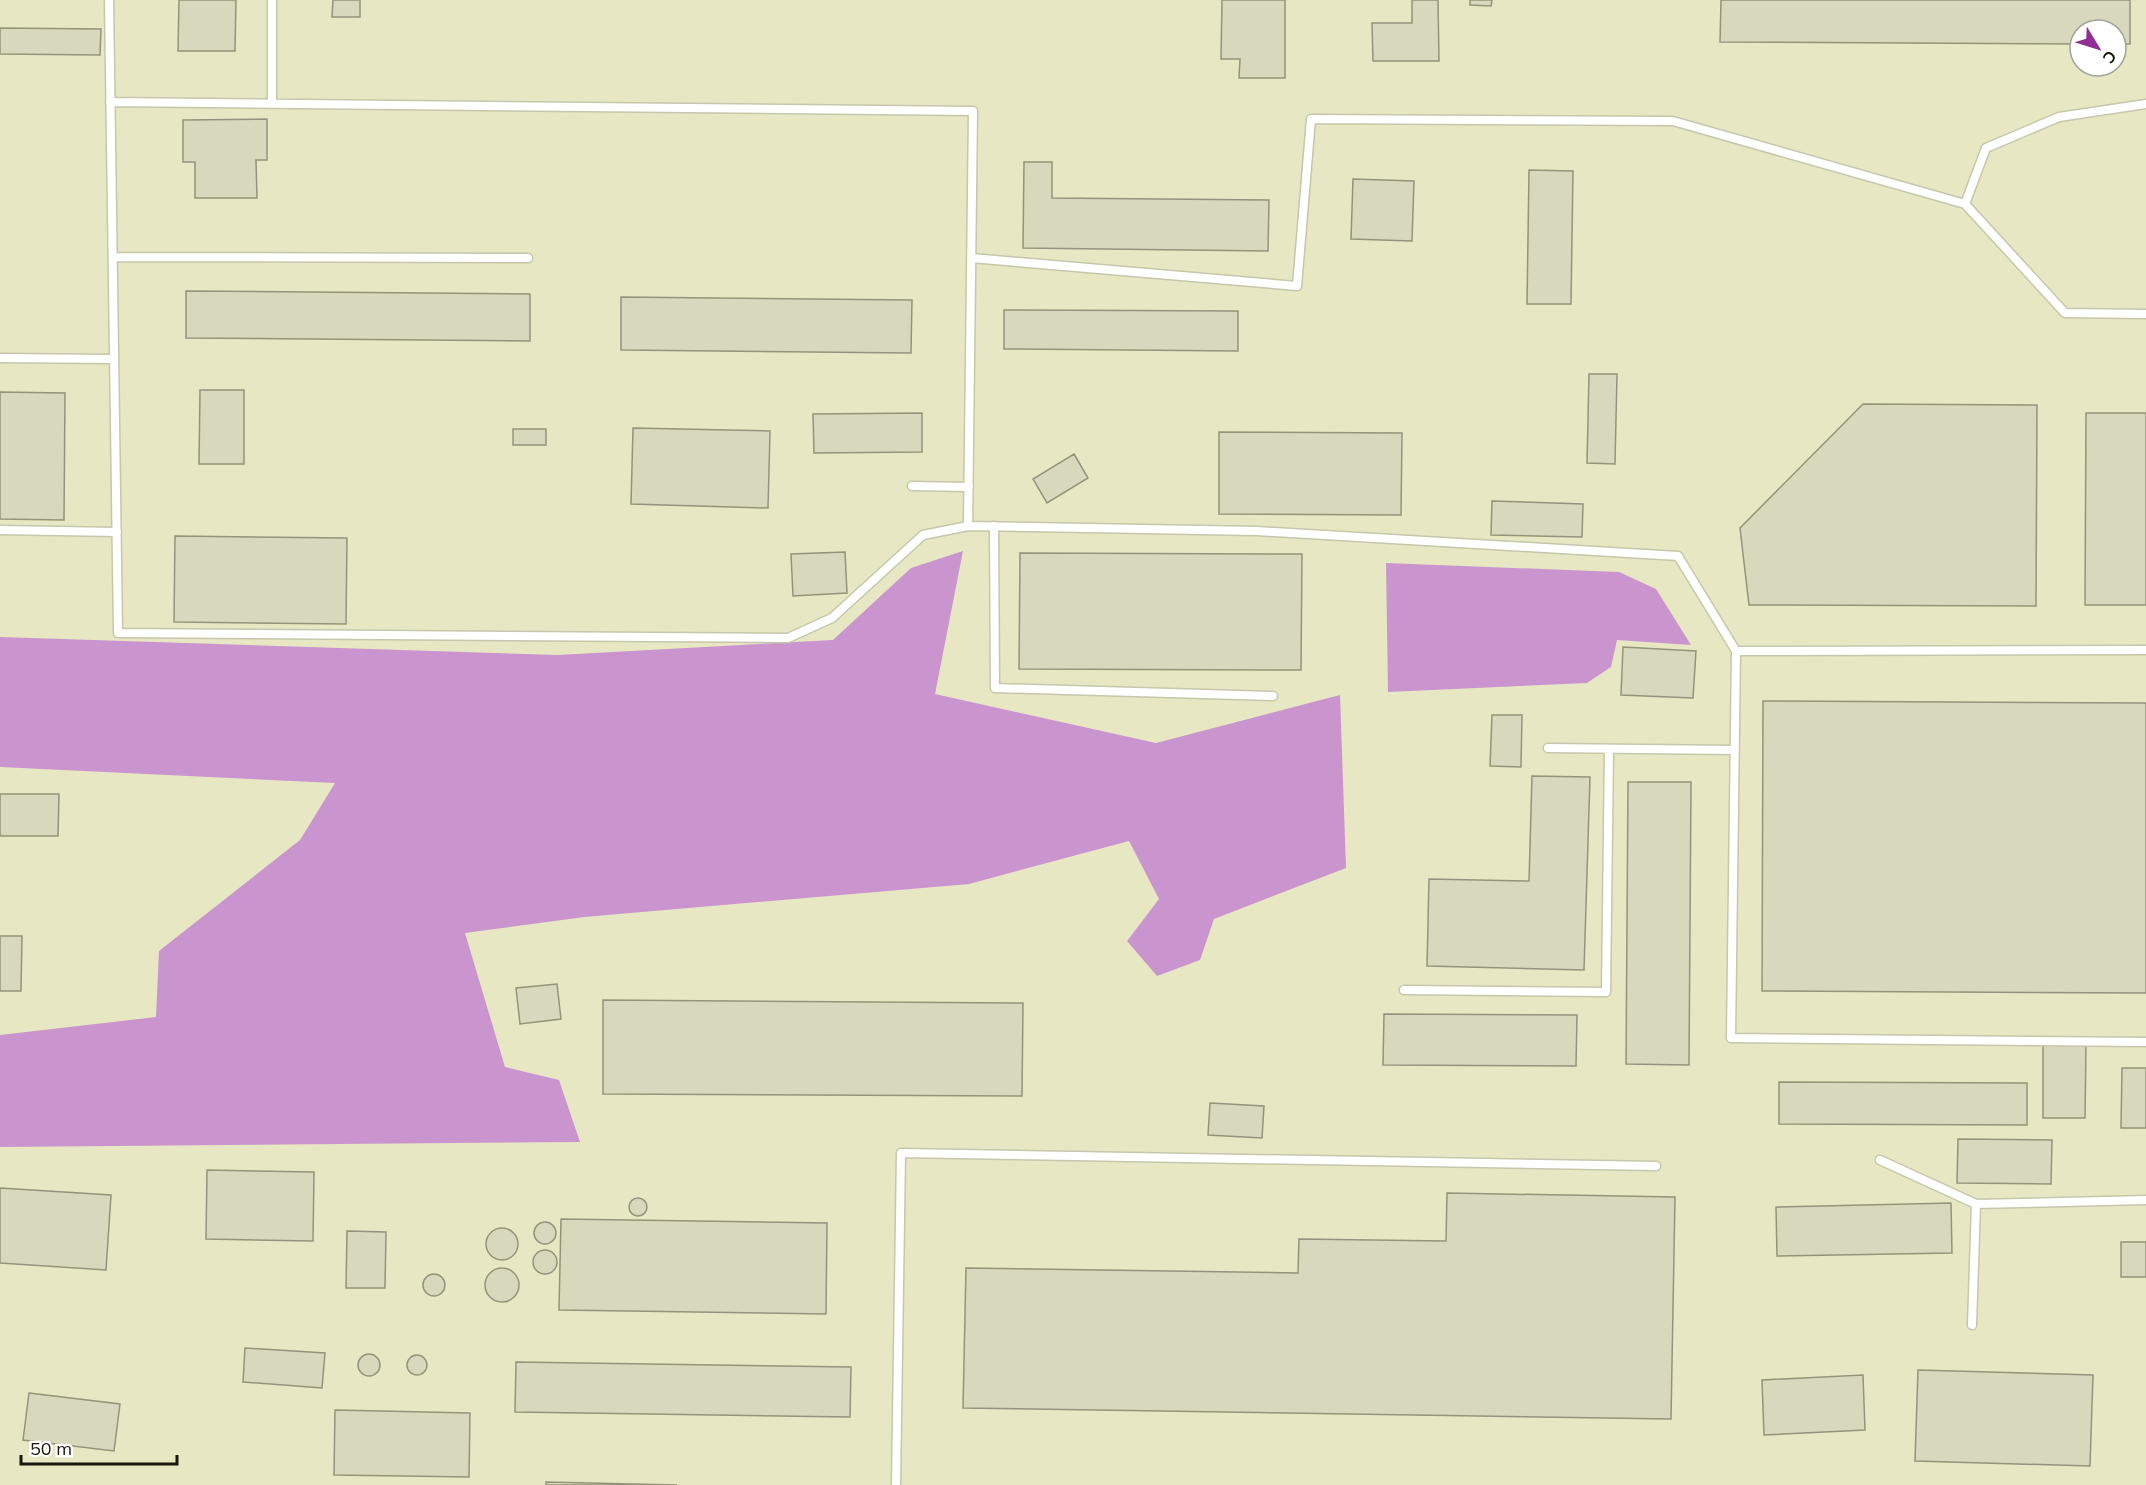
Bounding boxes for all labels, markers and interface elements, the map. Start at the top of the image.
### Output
north arrow [2068,18,2128,78]
text: С [2099,47,2121,68]
scale bar [21,1428,177,1466]
text: 50 m [30,1437,72,1460]

